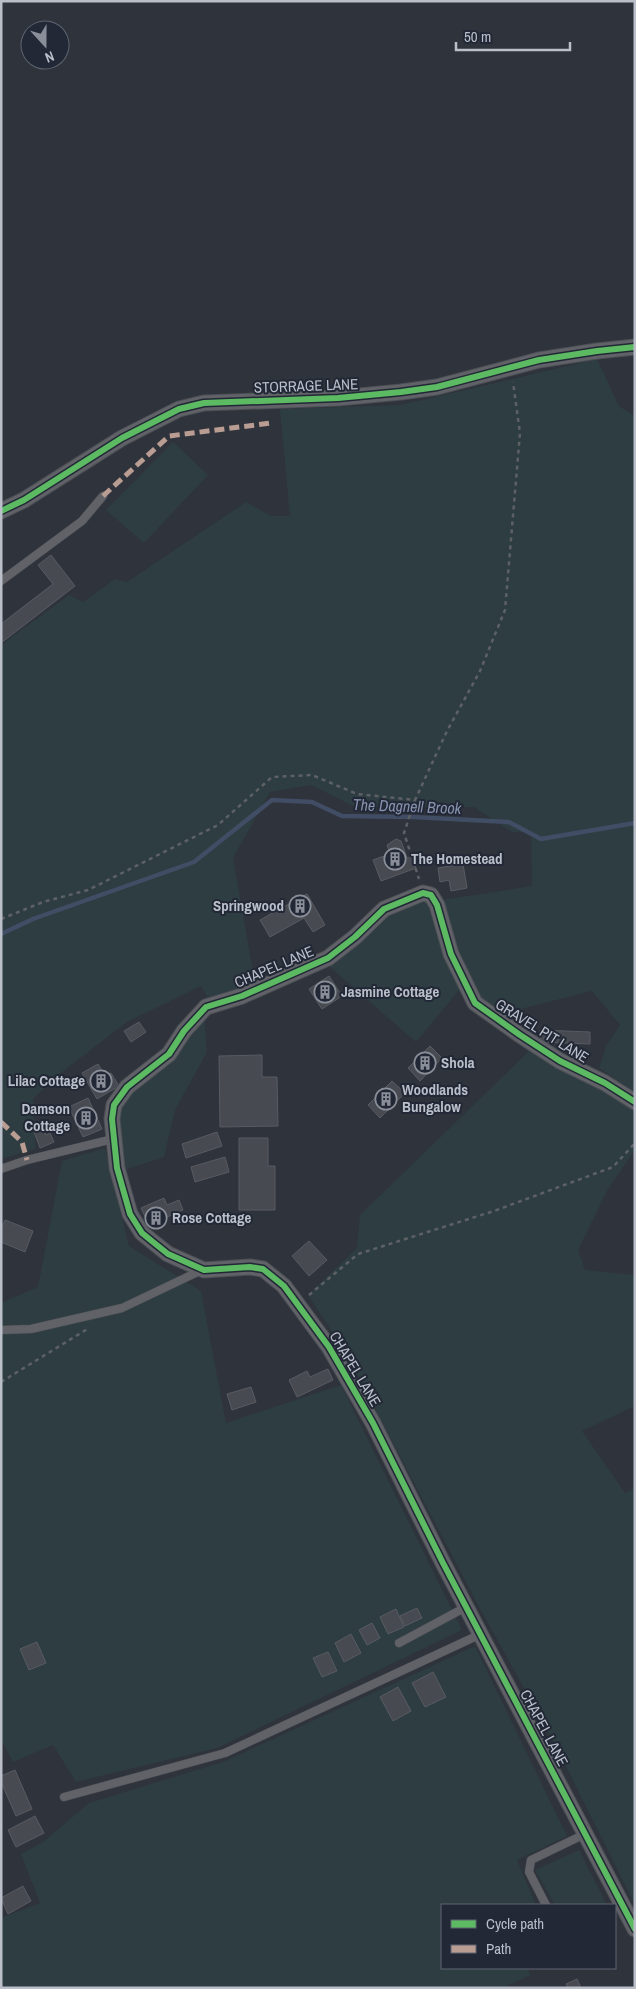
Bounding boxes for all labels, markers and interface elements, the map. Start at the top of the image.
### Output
north arrow [20,20,70,70]
scale bar [456,20,570,52]
text: 50 m [464,26,491,47]
text: N [43,47,57,67]
street label: STORRAGE LANE [253,373,359,398]
water label: The Dagnell Brook [352,793,462,819]
building icon: The Homestead [383,847,407,871]
place label: The Homestead [411,848,503,869]
building icon: Springwood [288,894,312,918]
place label: Springwood [213,895,284,916]
street label: CHAPEL LANE [231,940,317,993]
building icon: Jasmine Cottage [313,980,337,1004]
place label: Jasmine Cottage [341,981,440,1002]
street label: GRAVEL PIT LANE [492,993,593,1068]
building icon: Shola [413,1051,437,1075]
place label: Shola [441,1052,475,1073]
building icon: Lilac Cottage [89,1069,113,1093]
place label: Lilac Cottage [8,1070,85,1091]
place label: Woodlands Bungalow [402,1079,468,1117]
building icon: Woodlands Bungalow [374,1087,398,1111]
place label: Damson Cottage [21,1098,70,1136]
building icon: Damson Cottage [74,1106,98,1130]
building icon: Rose Cottage [144,1206,168,1230]
place label: Rose Cottage [172,1207,251,1228]
street label: CHAPEL LANE [325,1327,386,1410]
street label: CHAPEL LANE [515,1686,574,1770]
legend [441,1904,616,1969]
text: Cycle path [486,1913,544,1934]
text: Path [486,1938,511,1959]

